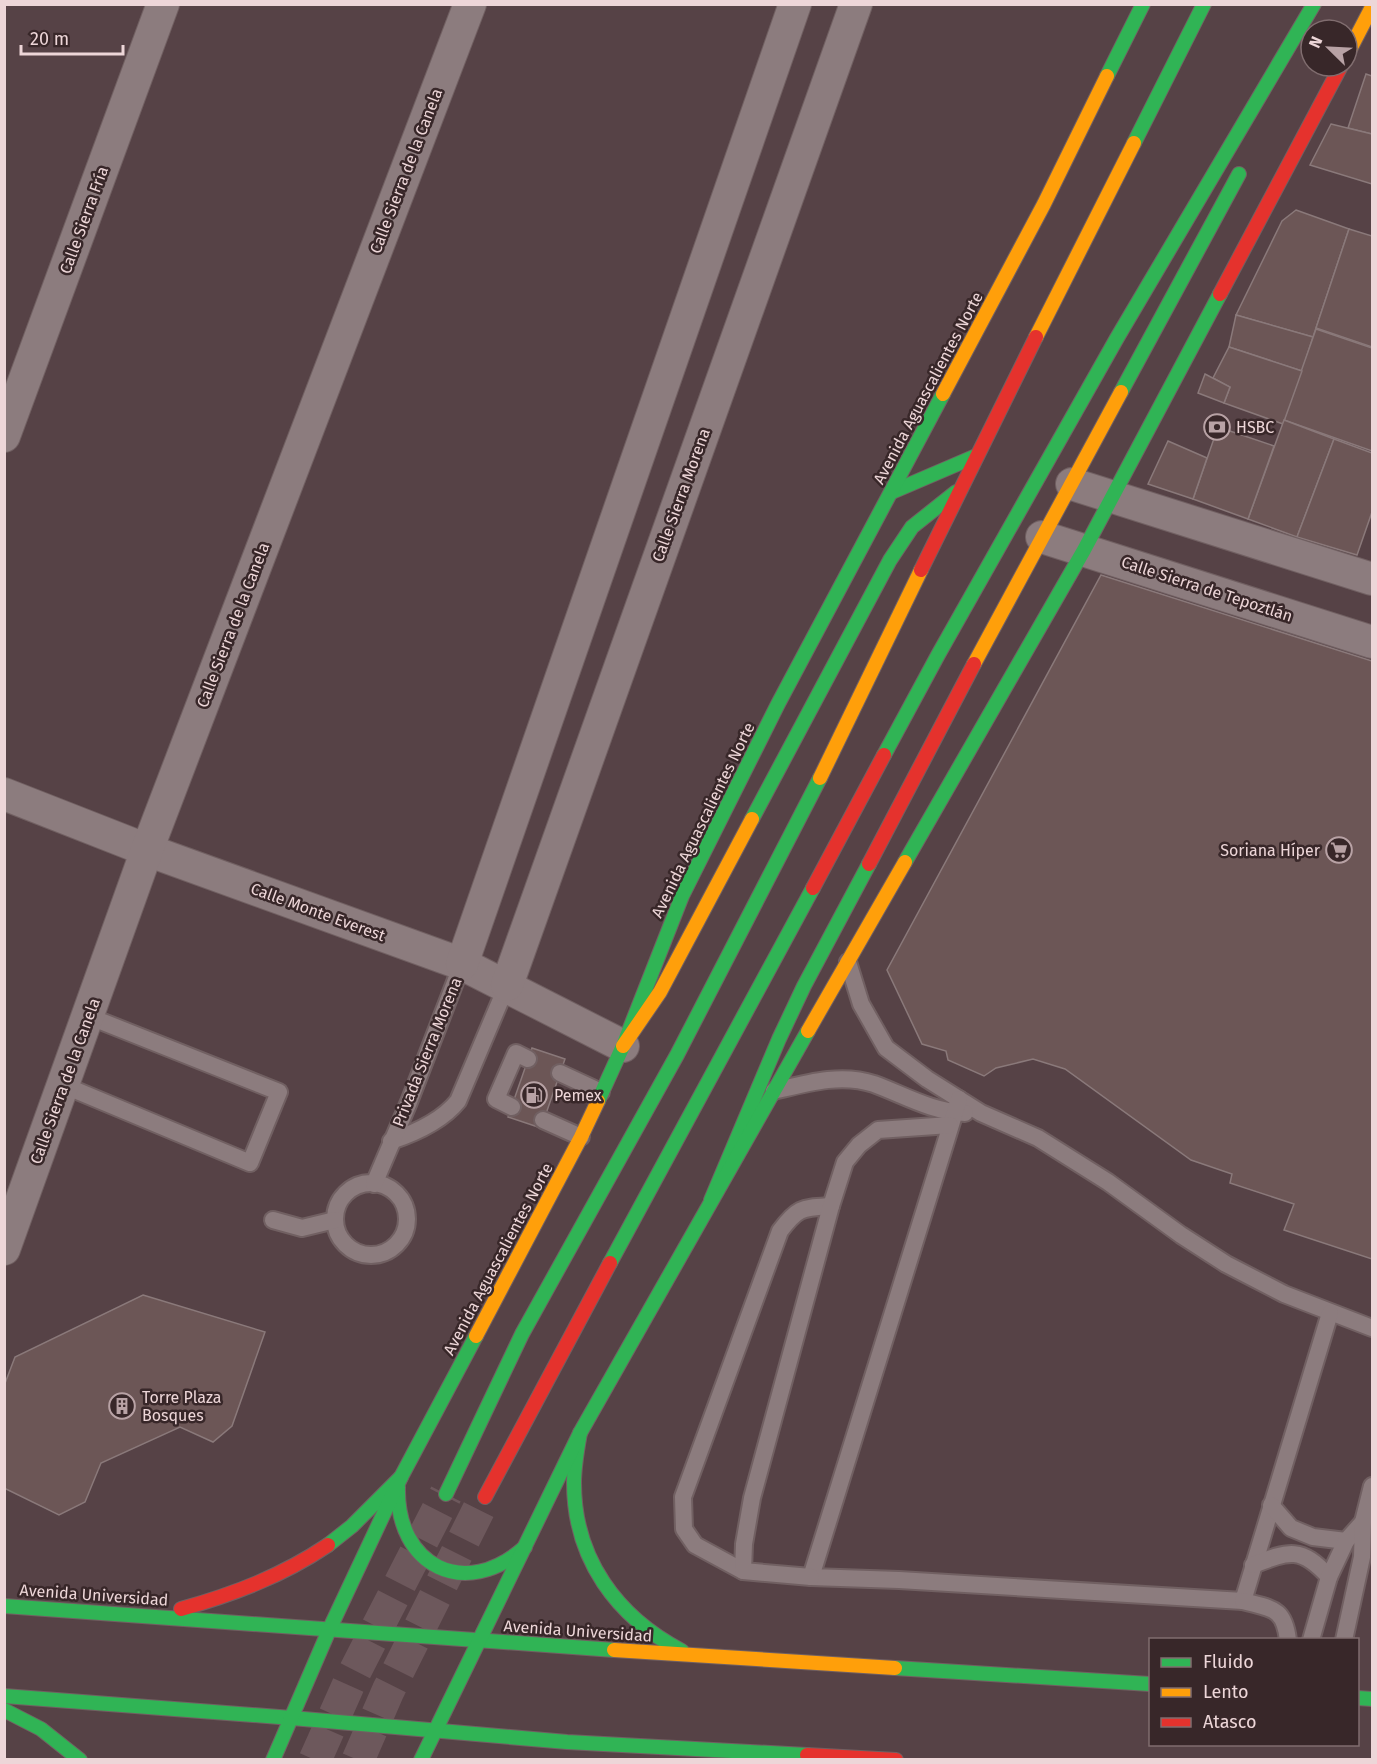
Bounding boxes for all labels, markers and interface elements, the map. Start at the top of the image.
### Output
scale bar [21,18,123,56]
north arrow [1299,18,1359,78]
text: 20 m [30,28,69,50]
text: N [1305,33,1327,51]
street label: Calle Sierra de la Canela [366,86,446,256]
street label: Calle Sierra Fría [56,164,112,276]
street label: Avenida Aguascalientes Norte [869,289,987,487]
bank icon: HSBC [1202,412,1232,442]
place label: HSBC [1236,418,1274,437]
street label: Calle Sierra Morena [648,426,714,564]
street label: Calle Sierra de la Canela [193,540,273,710]
street label: Calle Sierra de Tepoztlán [1119,552,1295,626]
street label: Avenida Aguascalientes Norte [647,719,759,921]
supermarket icon: Soriana Híper [1324,835,1354,865]
place label: Soriana Híper [1220,841,1321,860]
street label: Calle Monte Everest [248,879,388,945]
street label: Privada Sierra Morena [388,975,466,1129]
street label: Calle Sierra de la Canela [26,995,104,1167]
fuel station icon: Pemex [519,1080,549,1110]
place label: Pemex [554,1086,602,1105]
street label: Avenida Aguascalientes Norte [439,1160,557,1358]
place label: Torre Plaza Bosques [142,1388,221,1425]
building icon: Torre Plaza Bosques [107,1391,137,1421]
street label: Avenida Universidad [19,1580,169,1610]
street label: Avenida Universidad [503,1616,653,1646]
legend [1149,1638,1359,1746]
text: Fluido [1203,1651,1254,1673]
text: Lento [1203,1681,1249,1703]
text: Atasco [1203,1711,1256,1733]

